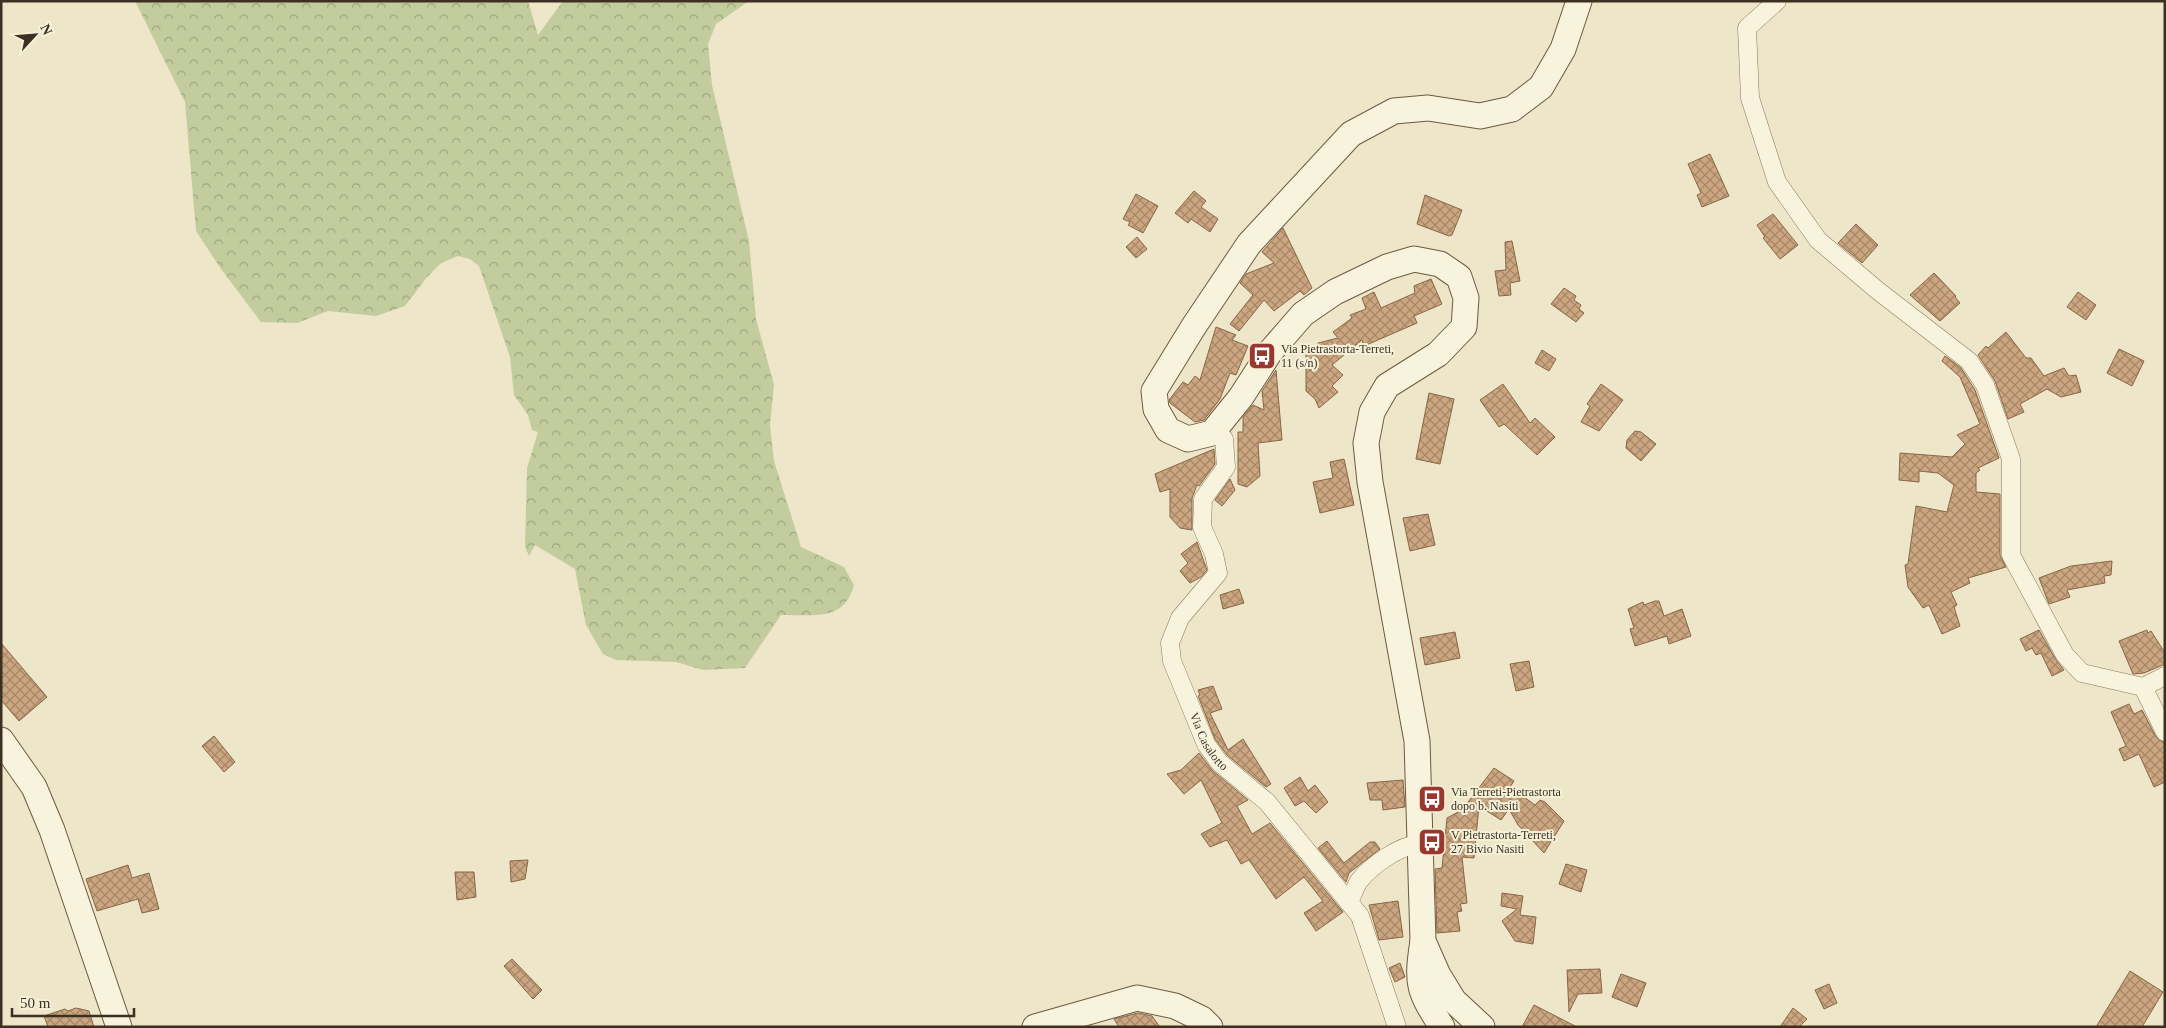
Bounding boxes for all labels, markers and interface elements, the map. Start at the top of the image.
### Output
north arrow [10,10,60,60]
text: N [37,22,55,37]
bus stop icon: Via Pietrastorta-Terreti, 11 (s/n) [1247,341,1277,371]
place label: Via Pietrastorta-Terreti, 11 (s/n) [1281,342,1394,370]
street label: Via Casalotto [1187,710,1231,773]
bus stop icon: Via Terreti-Pietrastorta dopo b. Nasiti [1417,784,1447,814]
place label: Via Terreti-Pietrastorta dopo b. Nasiti [1451,785,1562,813]
bus stop icon: V Pietrastorta-Terreti, 27 Bivio Nasiti [1417,827,1447,857]
place label: V Pietrastorta-Terreti, 27 Bivio Nasiti [1451,828,1556,856]
scale bar [12,986,135,1018]
text: 50 m [20,995,51,1011]

